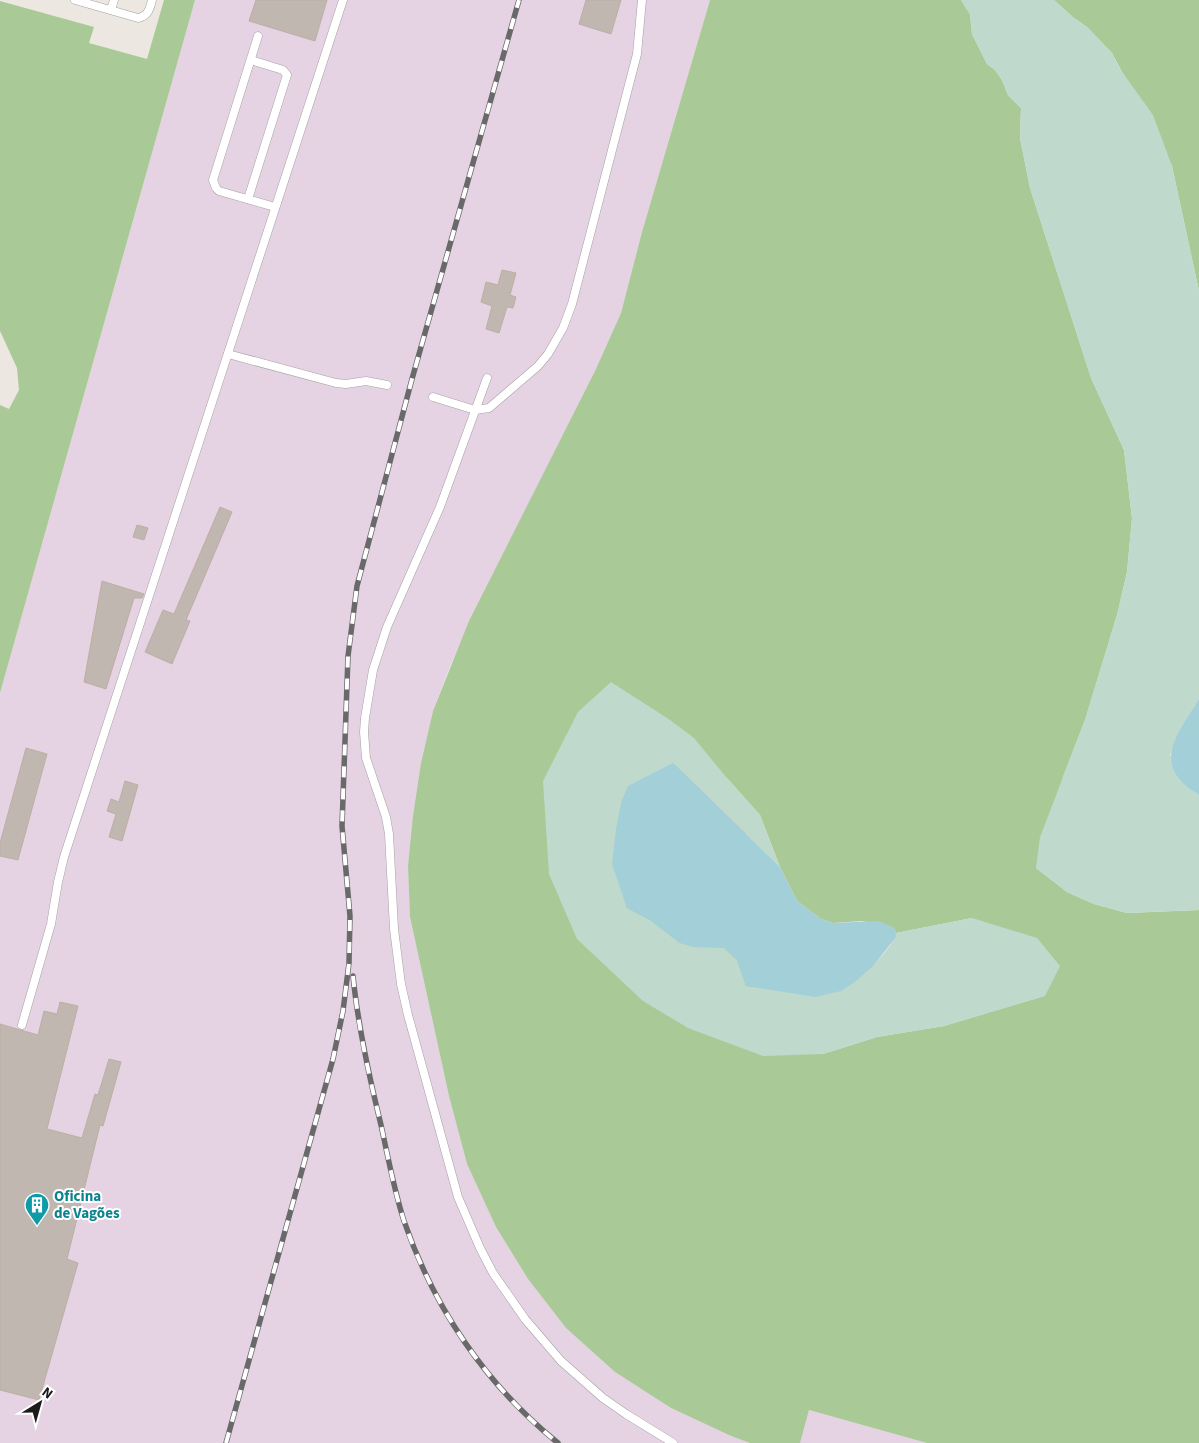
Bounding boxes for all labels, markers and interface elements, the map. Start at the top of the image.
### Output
place label: Oficina de Vagões [54,1186,120,1224]
building icon: Oficina de Vagões [24,1192,50,1226]
north arrow [15,1378,65,1428]
text: N [37,1383,57,1404]

